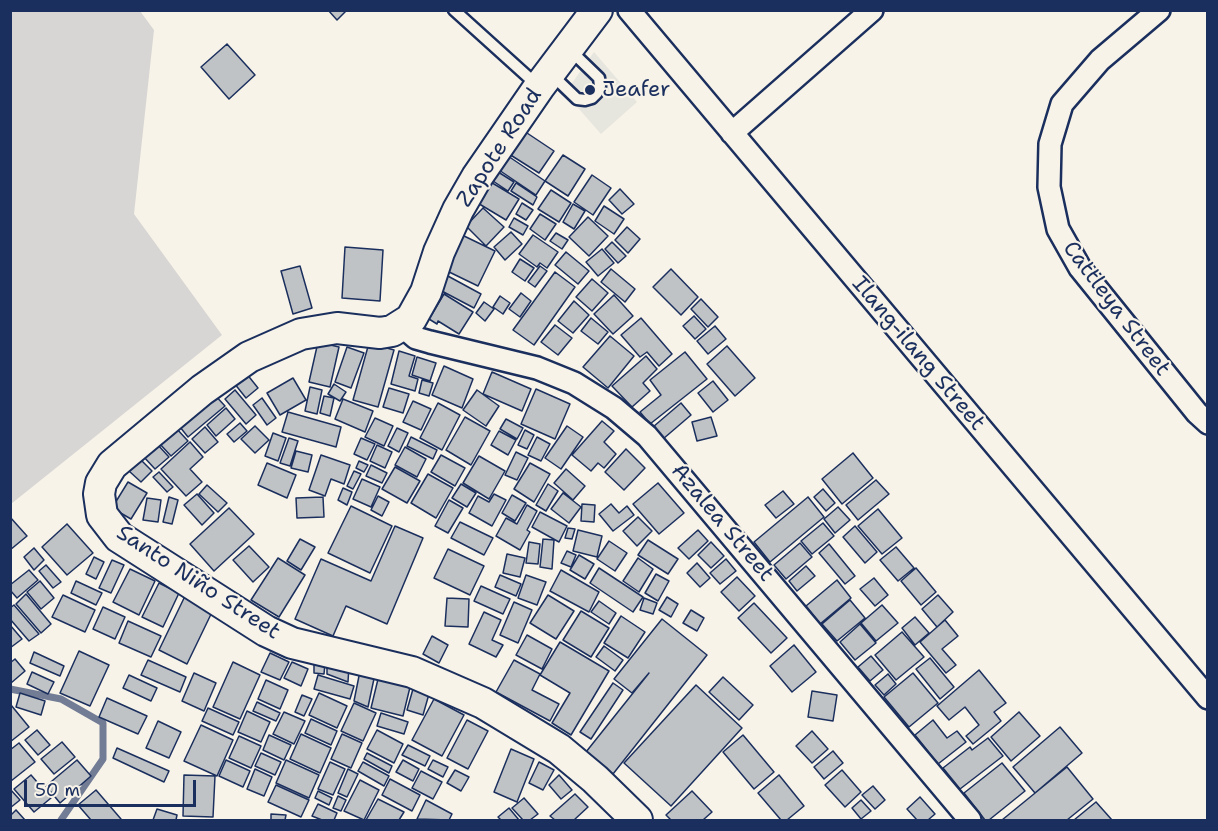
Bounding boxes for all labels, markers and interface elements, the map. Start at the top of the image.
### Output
place label: Jeafer [602,77,670,103]
marker: Jeafer [583,83,597,97]
street label: Zapote Road [452,84,548,212]
street label: Cattleya Street [1057,236,1175,382]
street label: Ilang-ilang Street [846,272,990,436]
street label: Azalea Street [665,459,779,587]
street label: Santo Niño Street [111,520,285,646]
scale bar [27,768,200,806]
text: 50 m [35,778,80,802]

